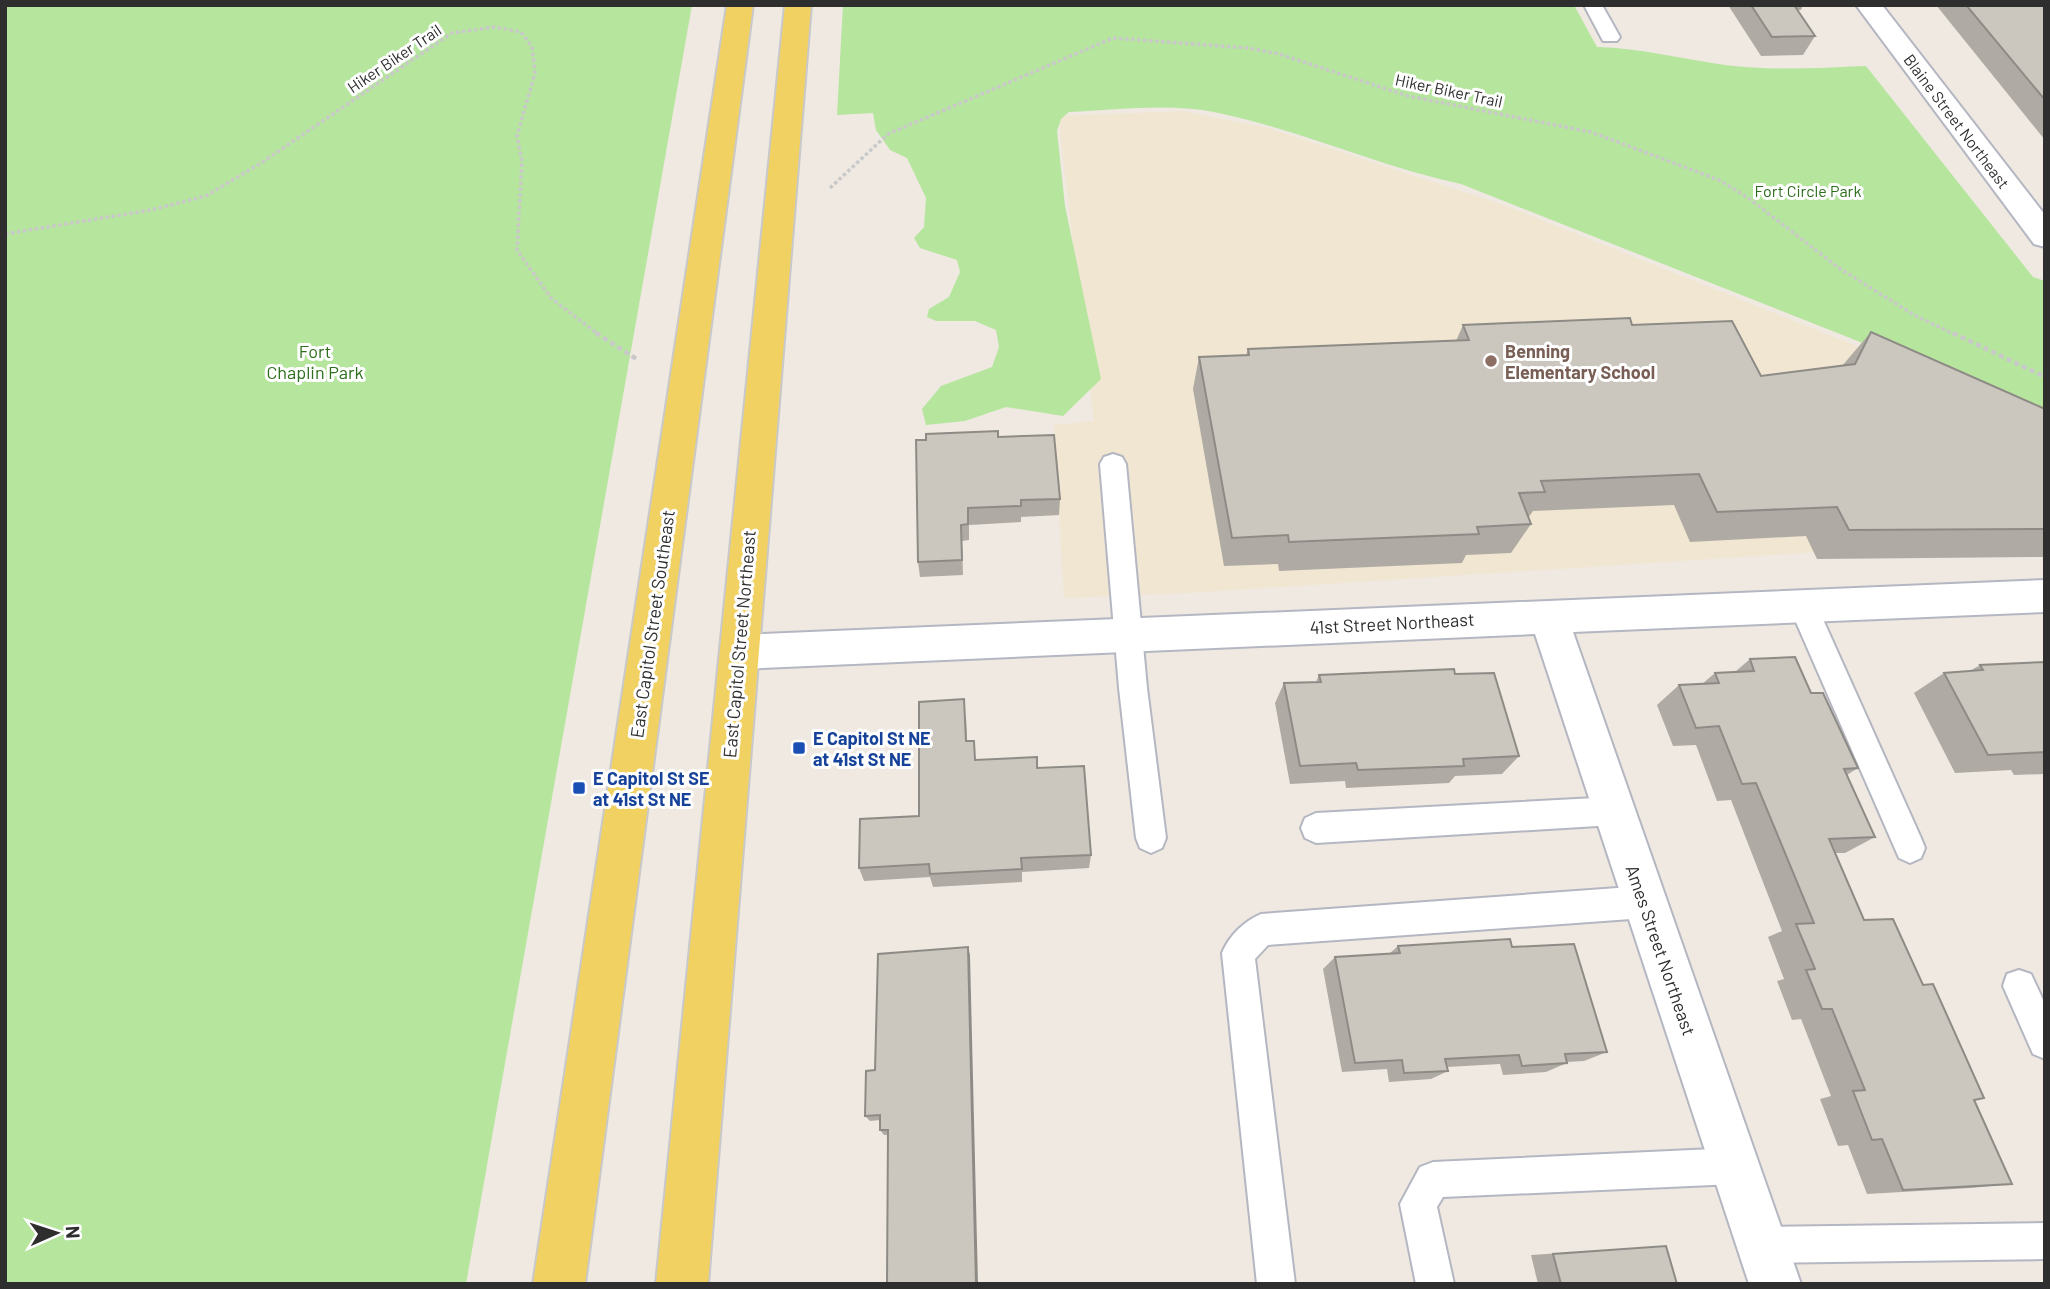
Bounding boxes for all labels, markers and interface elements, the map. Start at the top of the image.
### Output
street label: Hiker Biker Trail [343,20,445,96]
street label: Blaine Street Northeast [1900,50,2014,192]
street label: Hiker Biker Trail [1394,69,1504,111]
park label: Fort Circle Park [1755,181,1861,200]
park label: Fort Chaplin Park [266,340,364,383]
place label: Benning Elementary School [1505,340,1655,383]
marker: Benning Elementary School [1483,353,1499,369]
street label: East Capitol Street Southeast [625,509,679,739]
street label: East Capitol Street Northeast [718,529,760,759]
street label: 41st Street Northeast [1309,608,1475,638]
place label: E Capitol St NE at 41st St NE [813,727,931,770]
marker: E Capitol St NE at 41st St NE [791,740,807,756]
place label: E Capitol St SE at 41st St NE [593,767,709,810]
marker: E Capitol St SE at 41st St NE [571,780,587,796]
street label: Ames Street Northeast [1621,862,1701,1038]
north arrow [21,1198,91,1268]
text: N [62,1225,85,1239]

